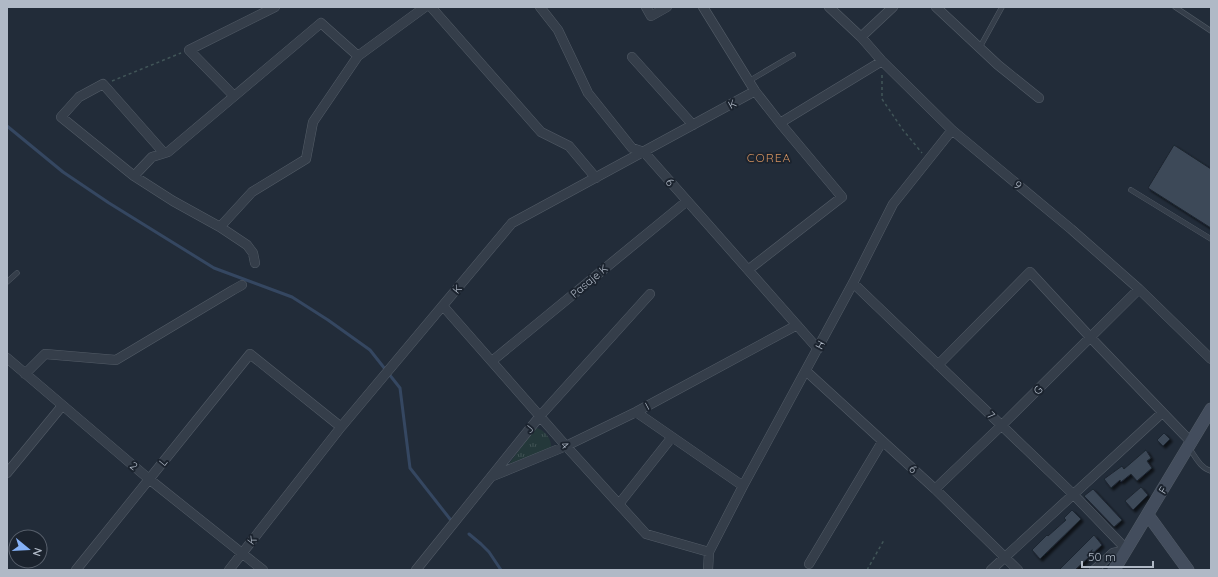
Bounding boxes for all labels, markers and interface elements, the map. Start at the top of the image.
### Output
street label: K [725,96,739,112]
district label: COREA [747,150,791,165]
street label: 6 [663,175,677,189]
street label: 9 [1011,178,1025,192]
street label: Pasaje K [567,261,611,301]
street label: K [449,282,465,296]
street label: H [812,338,828,352]
street label: G [1030,382,1046,398]
street label: I [642,399,652,413]
street label: 7 [984,408,998,422]
street label: J [522,422,536,436]
street label: 4 [558,438,572,452]
street label: L [156,455,170,469]
street label: 2 [127,459,141,473]
street label: 6 [906,462,920,476]
street label: F [1155,484,1171,496]
north arrow [8,529,48,569]
street label: K [244,533,260,547]
scale bar [1082,543,1153,569]
text: N [30,546,45,558]
text: 50 m [1088,549,1116,564]

